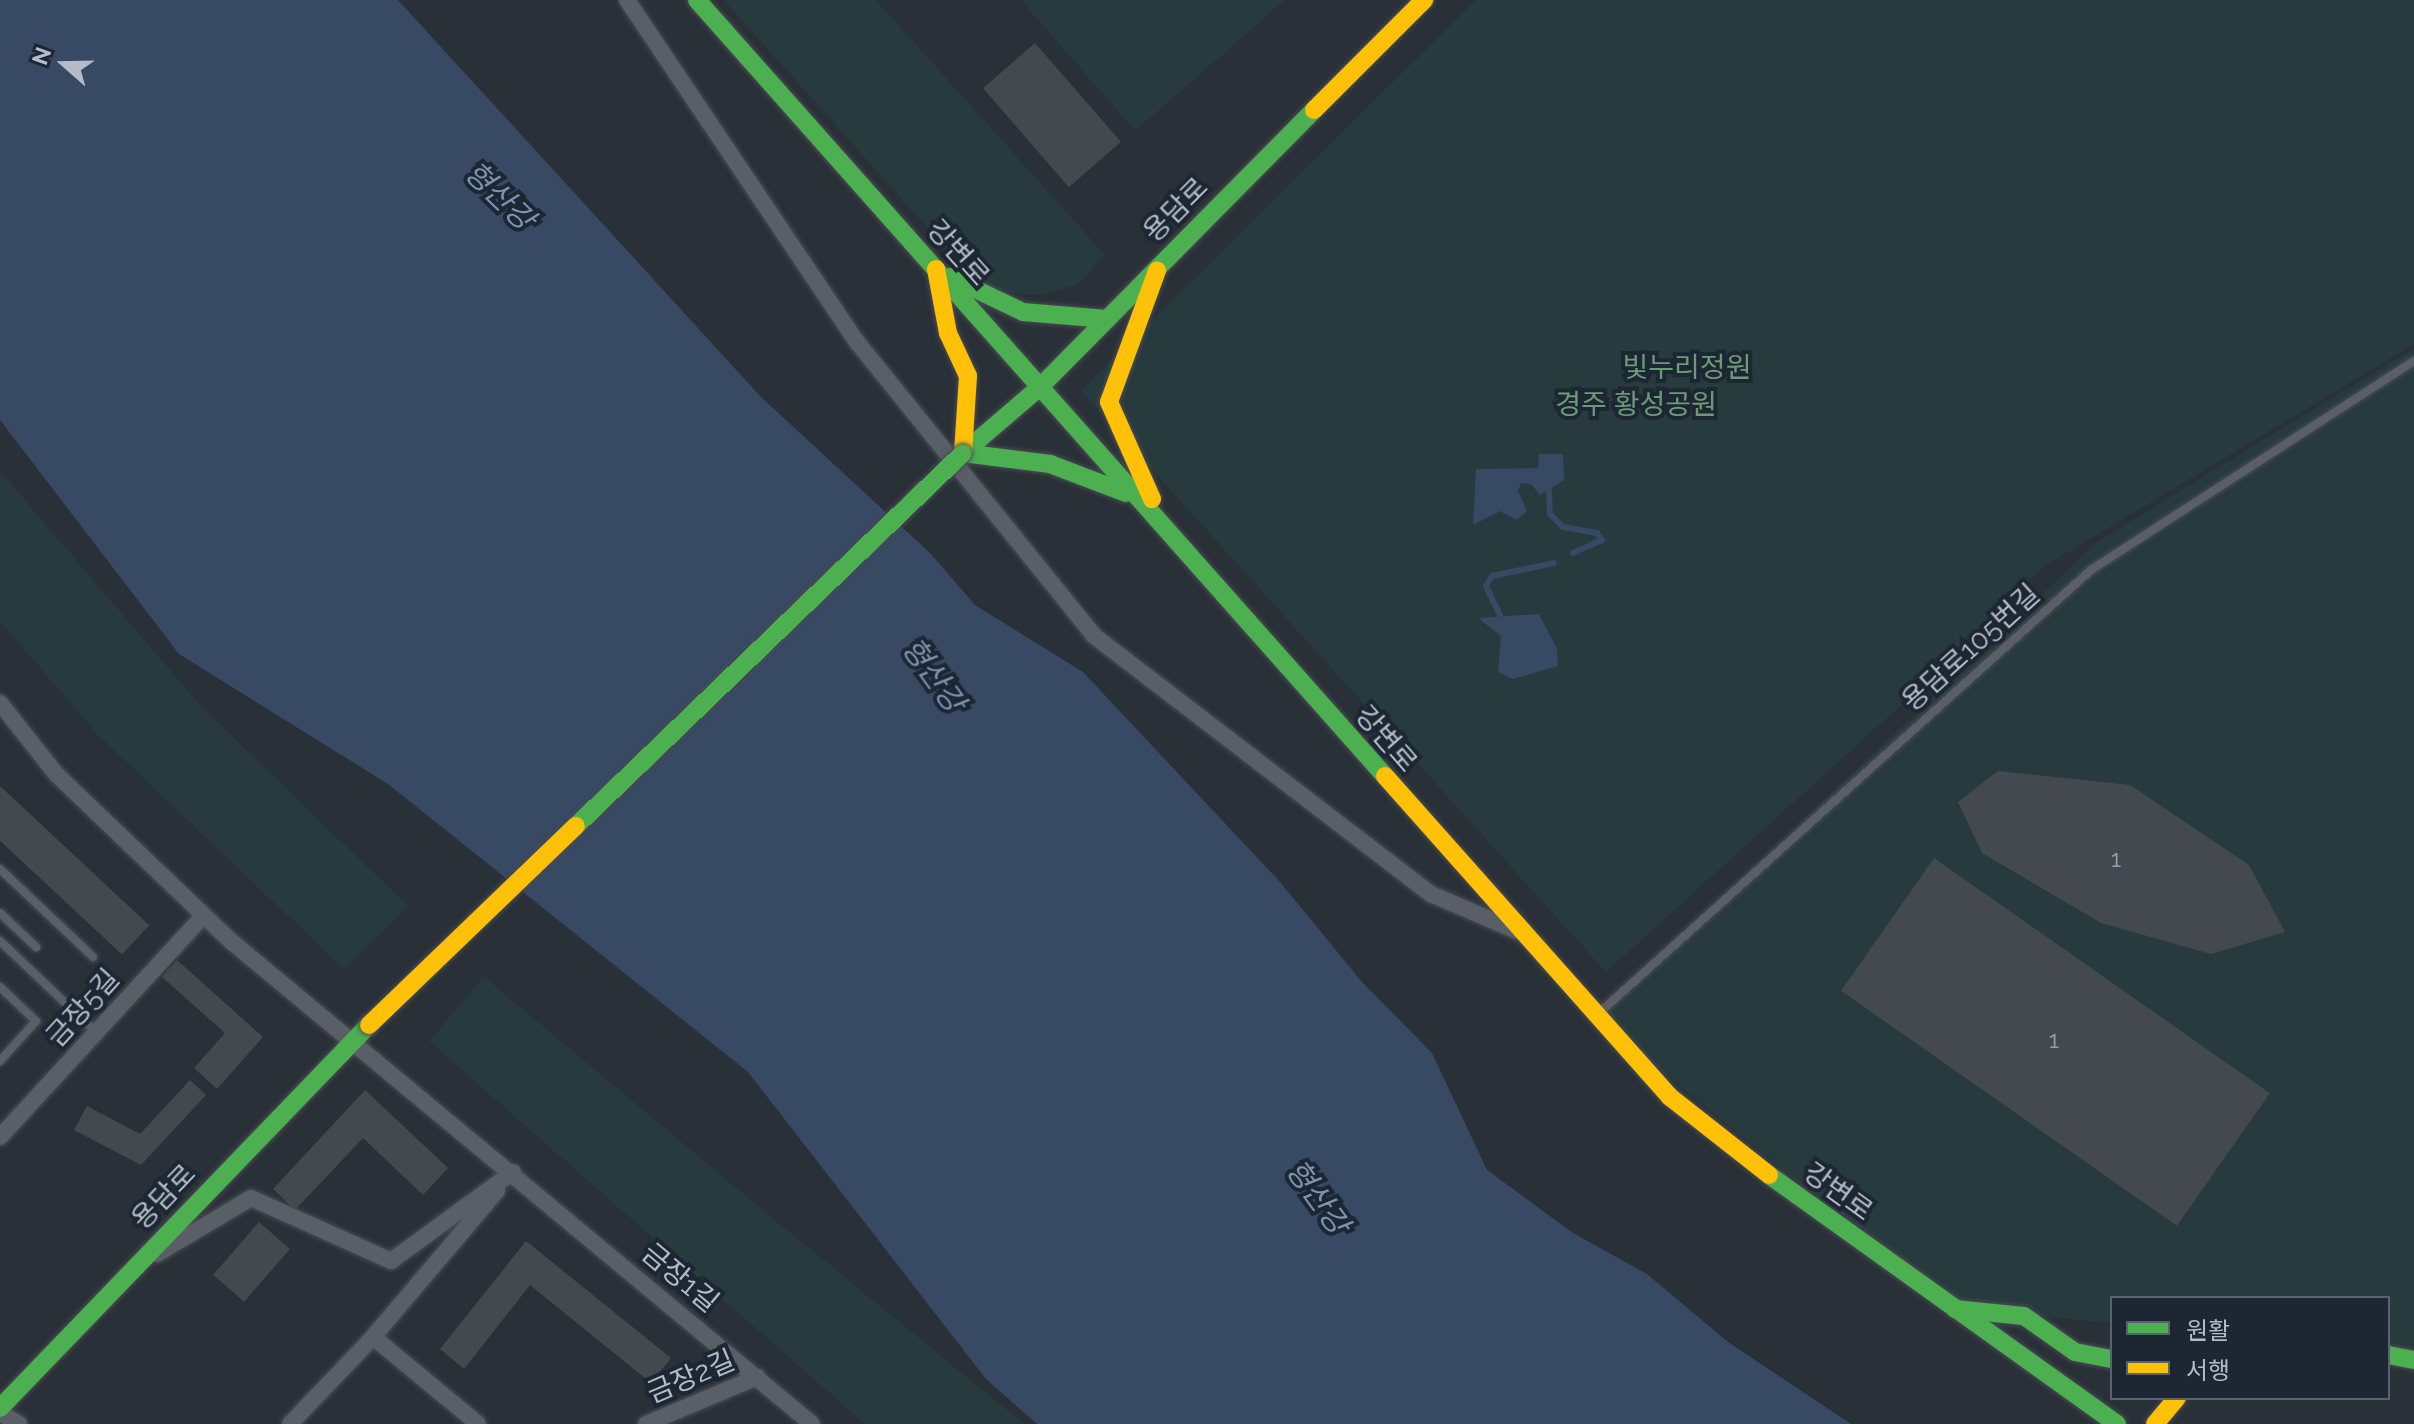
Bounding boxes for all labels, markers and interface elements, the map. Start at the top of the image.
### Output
north arrow [24,24,104,104]
text: N [26,43,57,68]
water label: 형산강 [457,154,541,238]
street label: 용담로 [1137,171,1215,249]
street label: 강변로 [920,213,996,293]
park label: 빛누리정원 [1623,351,1751,385]
park label: 경주 황성공원 [1555,388,1717,422]
street label: 용담로105번길 [1895,578,2047,718]
water label: 형산강 [894,631,972,719]
street label: 강변로 [1348,699,1424,779]
house number: 1 [2111,845,2121,873]
street label: 금장5길 [40,962,126,1054]
house number: 1 [2049,1026,2059,1054]
water label: 형산강 [1278,1153,1356,1241]
street label: 강변로 [1797,1156,1879,1228]
street label: 용담로 [125,1158,203,1236]
street label: 금장1길 [635,1236,725,1320]
legend [2110,1296,2390,1400]
text: 원활 [2186,1316,2230,1345]
street label: 금장2길 [642,1344,740,1410]
text: 서행 [2186,1356,2230,1385]

